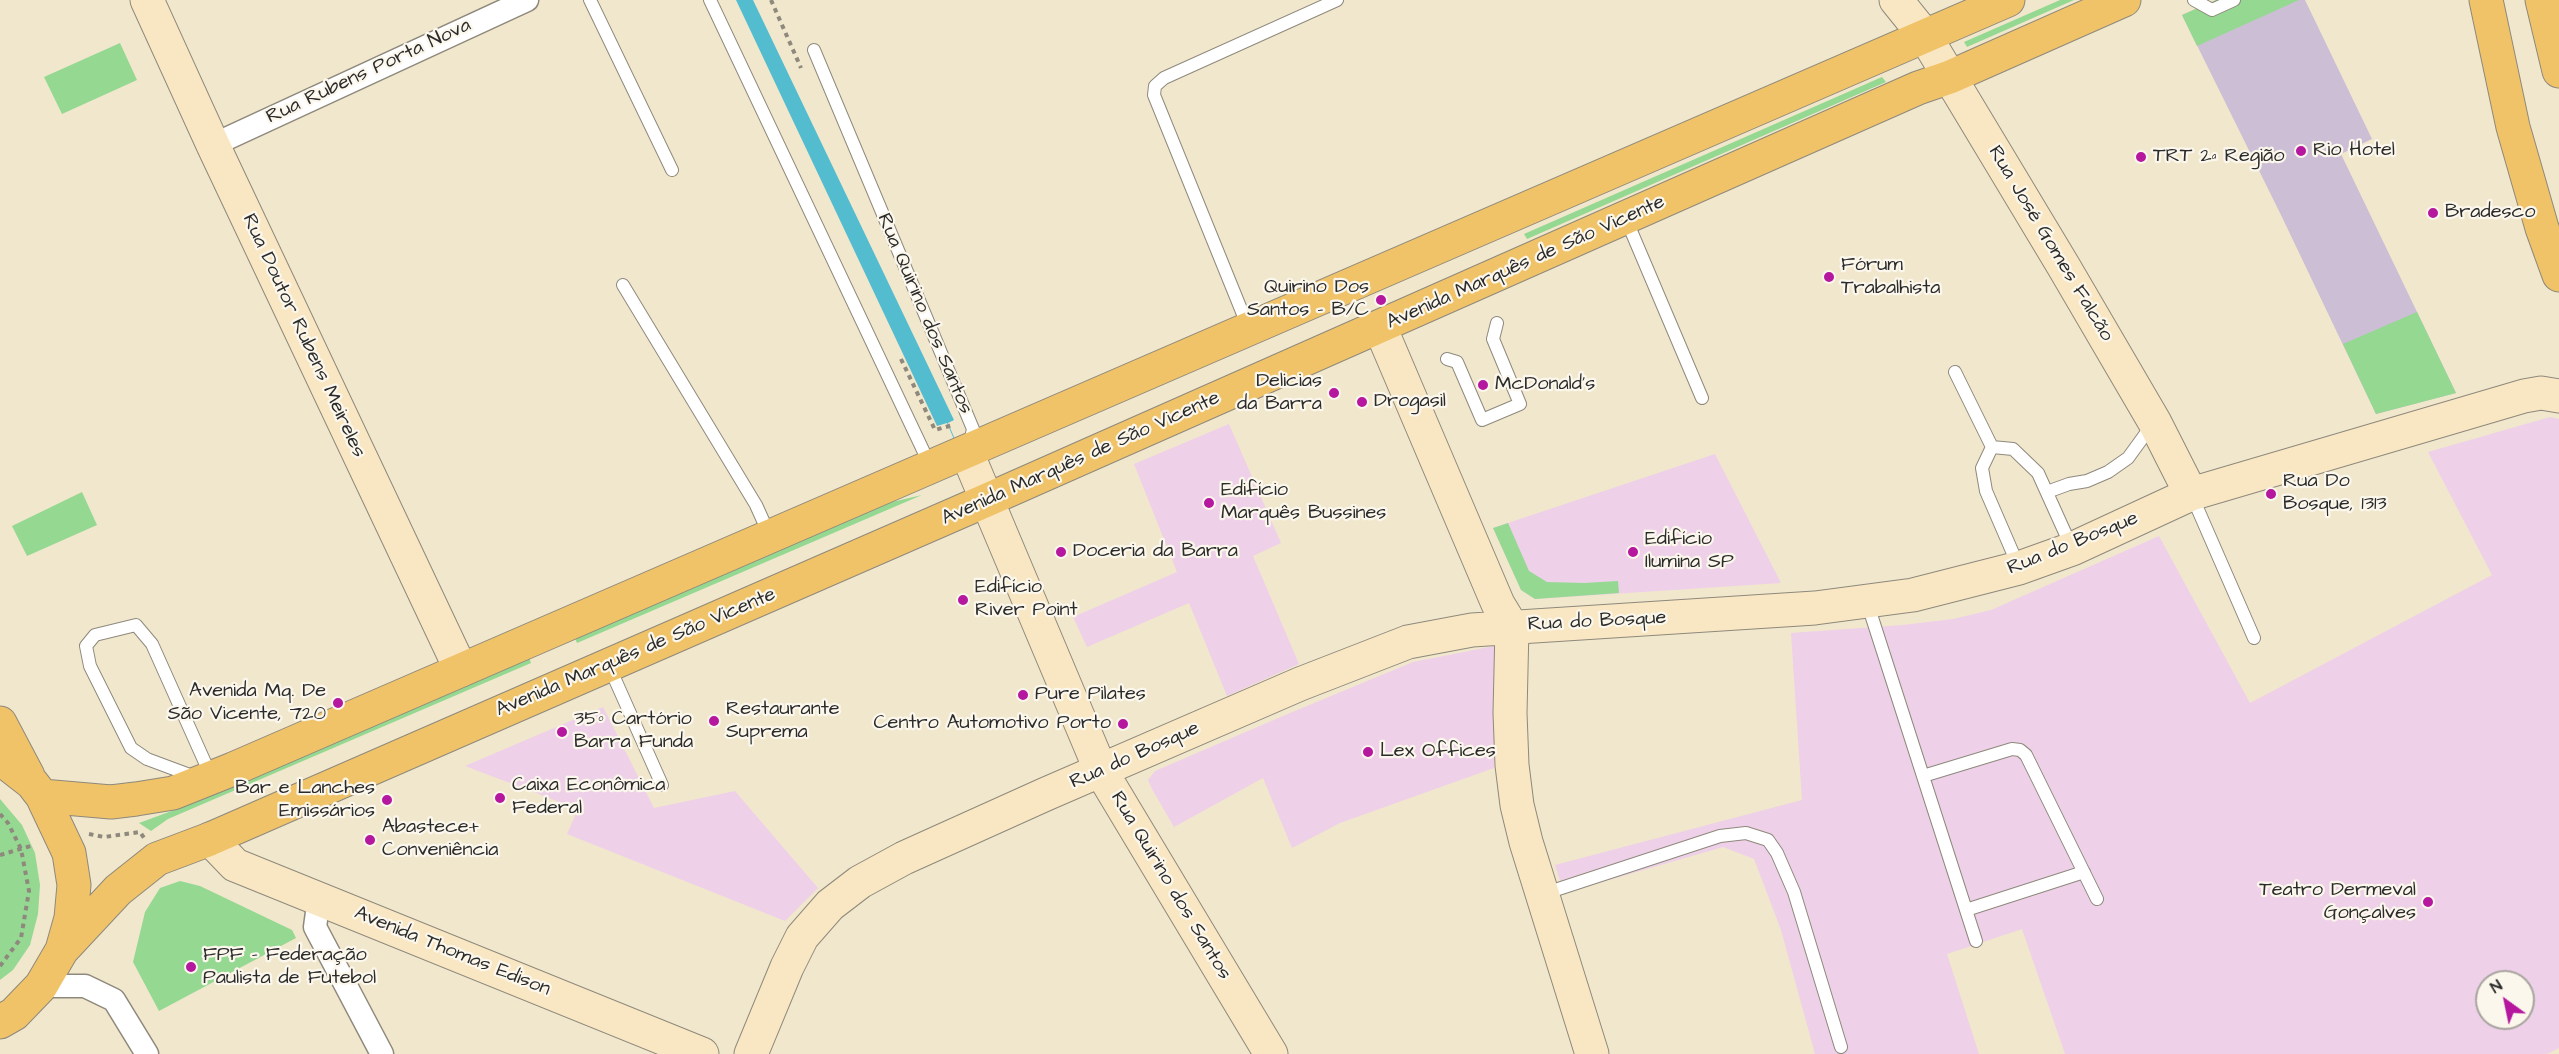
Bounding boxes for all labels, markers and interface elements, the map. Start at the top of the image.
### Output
street label: Rua Rubens Porta Nova [263,14,475,130]
place label: Rio Hotel [2313,139,2395,163]
street label: Rua José Gomes Falcão [1982,142,2118,346]
marker: Rio Hotel [2294,144,2308,158]
place label: TRT 2ª Região [2153,145,2284,169]
marker: TRT 2ª Região [2134,150,2148,164]
street label: Avenida Marquês de São Vicente [1383,191,1669,335]
place label: Bradesco [2445,201,2535,225]
marker: Bradesco [2426,206,2440,220]
street label: Rua Doutor Rubens Meireles [236,210,370,462]
street label: Rua Quirino dos Santos [871,210,977,418]
place label: Fórum Trabalhista [1841,254,1940,301]
marker: Fórum Trabalhista [1822,270,1836,284]
place label: Quirino Dos Santos - B/C [1247,276,1369,323]
marker: Quirino Dos Santos - B/C [1374,293,1388,307]
place label: Delicias da Barra [1237,370,1322,417]
place label: McDonald's [1495,373,1595,397]
marker: McDonald's [1476,378,1490,392]
marker: Delicias da Barra [1327,386,1341,400]
street label: Avenida Marquês de São Vicente [938,387,1224,531]
place label: Drogasil [1374,390,1446,414]
marker: Drogasil [1355,395,1369,409]
place label: Rua Do Bosque, 1313 [2283,470,2387,517]
place label: Edifício Marquês Bussines [1221,479,1386,526]
marker: Rua Do Bosque, 1313 [2264,487,2278,501]
marker: Edifício Marquês Bussines [1202,496,1216,510]
street label: Rua do Bosque [2004,507,2142,581]
place label: Edifício Ilumina SP [1645,528,1734,575]
place label: Doceria da Barra [1073,540,1238,564]
marker: Doceria da Barra [1054,545,1068,559]
marker: Edifício Ilumina SP [1626,545,1640,559]
place label: Edifício River Point [975,576,1078,623]
street label: Avenida Marquês de São Vicente [492,583,780,723]
marker: Edifício River Point [956,593,970,607]
street label: Rua do Bosque [1527,606,1667,638]
place label: Avenida Mq. De São Vicente, 720 [168,680,326,727]
place label: Pure Pilates [1035,683,1146,707]
marker: Pure Pilates [1016,688,1030,702]
marker: Avenida Mq. De São Vicente, 720 [331,696,345,710]
place label: Restaurante Suprema [726,698,840,745]
place label: 35º Cartório Barra Funda [574,708,693,755]
place label: Centro Automotivo Porto [873,712,1111,736]
marker: Restaurante Suprema [707,714,721,728]
street label: Rua do Bosque [1067,717,1203,795]
marker: Centro Automotivo Porto [1116,717,1130,731]
marker: 35º Cartório Barra Funda [555,725,569,739]
place label: Lex Offices [1380,740,1496,764]
marker: Lex Offices [1361,745,1375,759]
place label: Caixa Econômica Federal [512,774,665,821]
place label: Bar e Lanches Emissários [235,777,375,824]
street label: Rua Quirino dos Santos [1104,788,1236,984]
marker: Caixa Econômica Federal [493,791,507,805]
marker: Bar e Lanches Emissários [380,793,394,807]
place label: Abastece+ Conveniência [382,816,498,863]
marker: Abastece+ Conveniência [363,833,377,847]
place label: Teatro Dermeval Gonçalves [2259,879,2416,926]
marker: Teatro Dermeval Gonçalves [2421,895,2435,909]
street label: Avenida Thomas Edison [350,902,554,1002]
place label: FPF - Federação Paulista de Futebol [203,944,376,991]
marker: FPF - Federação Paulista de Futebol [184,960,198,974]
north arrow [2475,970,2535,1030]
text: N [2486,975,2506,999]

